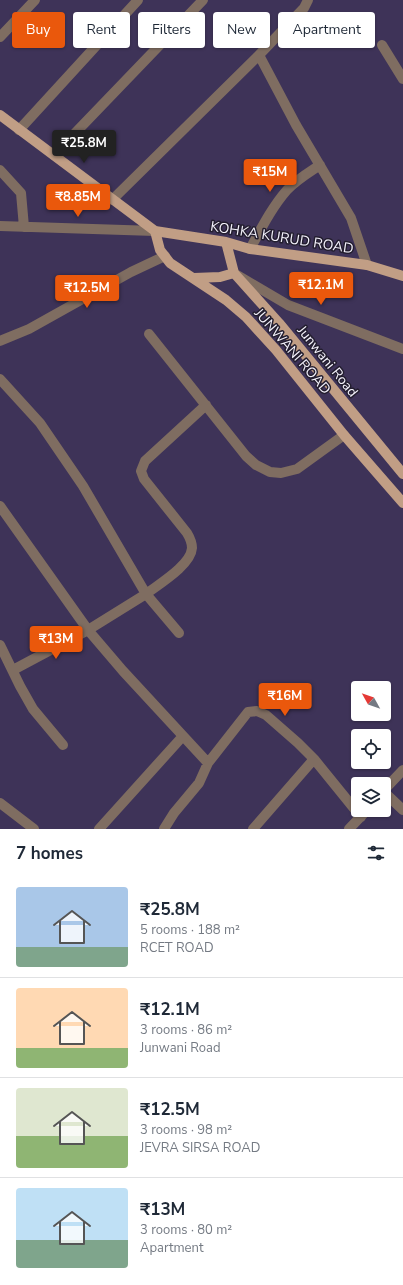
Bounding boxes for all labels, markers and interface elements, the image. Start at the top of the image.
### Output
chip: Buy [12,12,65,48]
chip: Rent [73,12,130,48]
chip: Filters [138,12,205,48]
chip: New [213,12,270,48]
chip: Apartment [278,12,375,48]
pin: ₹25.8M [51,130,117,164]
text: ₹25.8M [61,134,107,152]
pin: ₹15M [246,159,294,193]
text: ₹15M [253,163,287,181]
pin: ₹8.85M [45,184,111,218]
text: ₹8.85M [55,188,101,206]
street label: KOHKA KURUD ROAD [209,217,355,258]
pin: ₹12.1M [288,272,354,306]
pin: ₹12.5M [54,275,120,309]
text: ₹12.1M [298,276,344,294]
text: ₹12.5M [64,279,110,297]
street label: JUNWANI ROAD [249,304,335,398]
street label: Junwani Road [292,321,362,401]
pin: ₹13M [32,626,80,660]
text: ₹13M [39,630,73,648]
north arrow [351,681,391,721]
map controls [351,681,391,817]
pin: ₹16M [261,683,309,717]
text: ₹16M [268,687,302,705]
button: locate [351,729,391,769]
button: layers [351,777,391,817]
text: 7 homes [16,842,83,865]
icon: filters [365,842,387,864]
text: ₹25.8M [140,898,200,921]
icon: home [48,903,96,951]
text: 5 rooms · 188 m² [140,921,240,939]
text: RCET ROAD [140,939,214,957]
text: ₹12.1M [140,998,200,1021]
icon: home [48,1004,96,1052]
text: 3 rooms · 86 m² [140,1021,232,1039]
text: Junwani Road [140,1039,221,1057]
text: ₹12.5M [140,1098,200,1121]
icon: home [48,1104,96,1152]
text: 3 rooms · 98 m² [140,1121,232,1139]
text: JEVRA SIRSA ROAD [140,1139,260,1157]
text: ₹13M [140,1198,185,1221]
icon: home [48,1204,96,1252]
text: 3 rooms · 80 m² [140,1221,232,1239]
text: Apartment [140,1239,203,1257]

